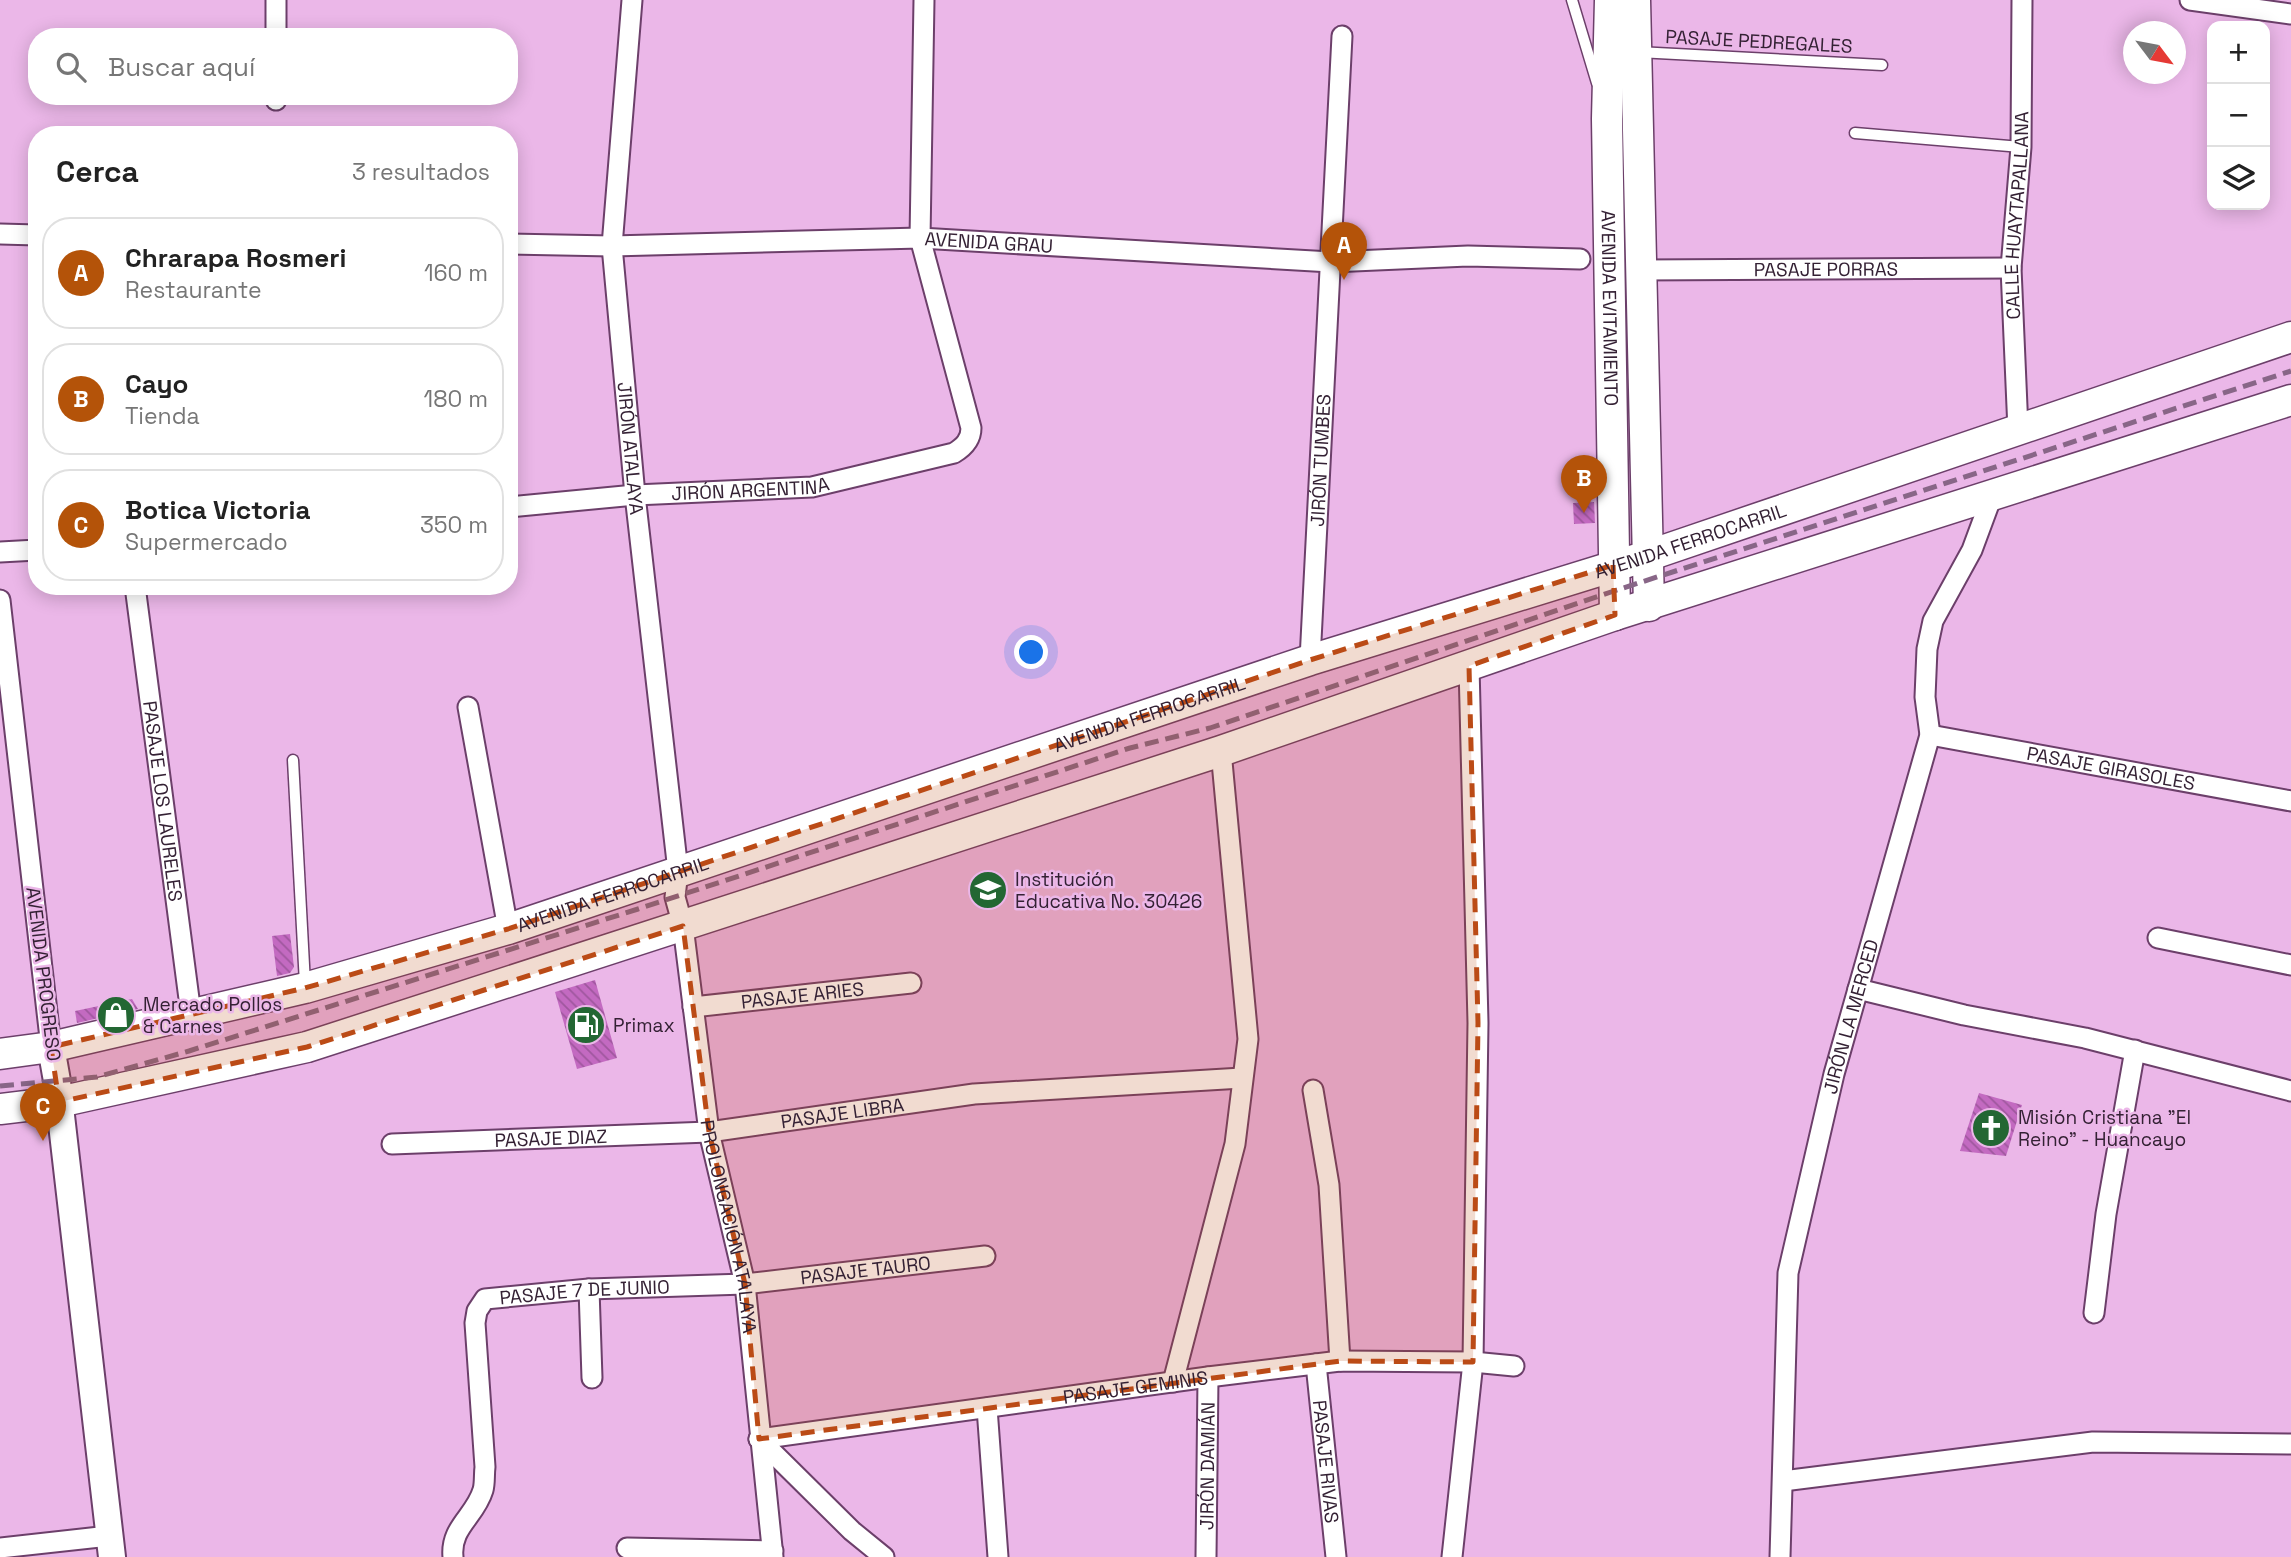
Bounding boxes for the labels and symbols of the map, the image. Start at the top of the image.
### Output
north arrow [2123,21,2186,84]
street label: PASAJE PEDREGALES [1665,24,1853,59]
street label: CALLE HUAYTAPALLANA [1999,111,2034,320]
street label: AVENIDA EVITAMIENTO [1595,210,1624,406]
pin: A [1321,222,1367,280]
street label: AVENIDA GRAU [924,226,1054,259]
street label: PASAJE PORRAS [1754,257,1898,282]
street label: JIRÓN ATALAYA [612,381,649,516]
street label: JIRÓN TUMBES [1305,393,1337,527]
pin: B [1561,455,1607,513]
street label: JIRÓN ARGENTINA [671,471,832,506]
street label: AVENIDA FERROCARRIL [1591,498,1789,584]
your location [1014,635,1048,669]
street label: AVENIDA FERROCARRIL [1050,671,1248,758]
street label: PASAJE LOS LAURELES [137,699,188,903]
street label: PASAJE GIRASOLES [2025,741,2197,796]
street label: AVENIDA FERROCARRIL [514,851,712,938]
place label: Institución Educativa No. 30426 [1015,867,1202,914]
school or university icon: Institución Educativa No. 30426 [967,869,1009,911]
street label: AVENIDA PROGRESO [20,885,67,1063]
street label: JIRÓN LA MERCED [1818,936,1885,1097]
street label: PASAJE ARIES [740,976,865,1015]
place label: Mercado Pollos & Carnes [143,992,282,1039]
shop icon: Mercado Pollos & Carnes [95,994,137,1036]
fuel station icon: Primax [565,1004,607,1046]
place label: Primax [613,1013,675,1038]
pin: C [20,1083,66,1141]
street label: PASAJE LIBRA [779,1092,906,1135]
place label: Misión Cristiana "El Reino" - Huancayo [2018,1105,2191,1152]
church icon: Misión Cristiana "El Reino" - Huancayo [1970,1107,2012,1149]
street label: PROLONGACIÓN ATALAYA [695,1118,762,1335]
street label: PASAJE DIAZ [494,1124,608,1153]
street label: PASAJE TAURO [799,1250,932,1290]
street label: PASAJE 7 DE JUNIO [499,1274,670,1311]
street label: PASAJE GEMINIS [1061,1365,1210,1410]
street label: PASAJE RIVAS [1307,1399,1344,1524]
street label: JIRÓN DAMIÁN [1194,1402,1221,1530]

